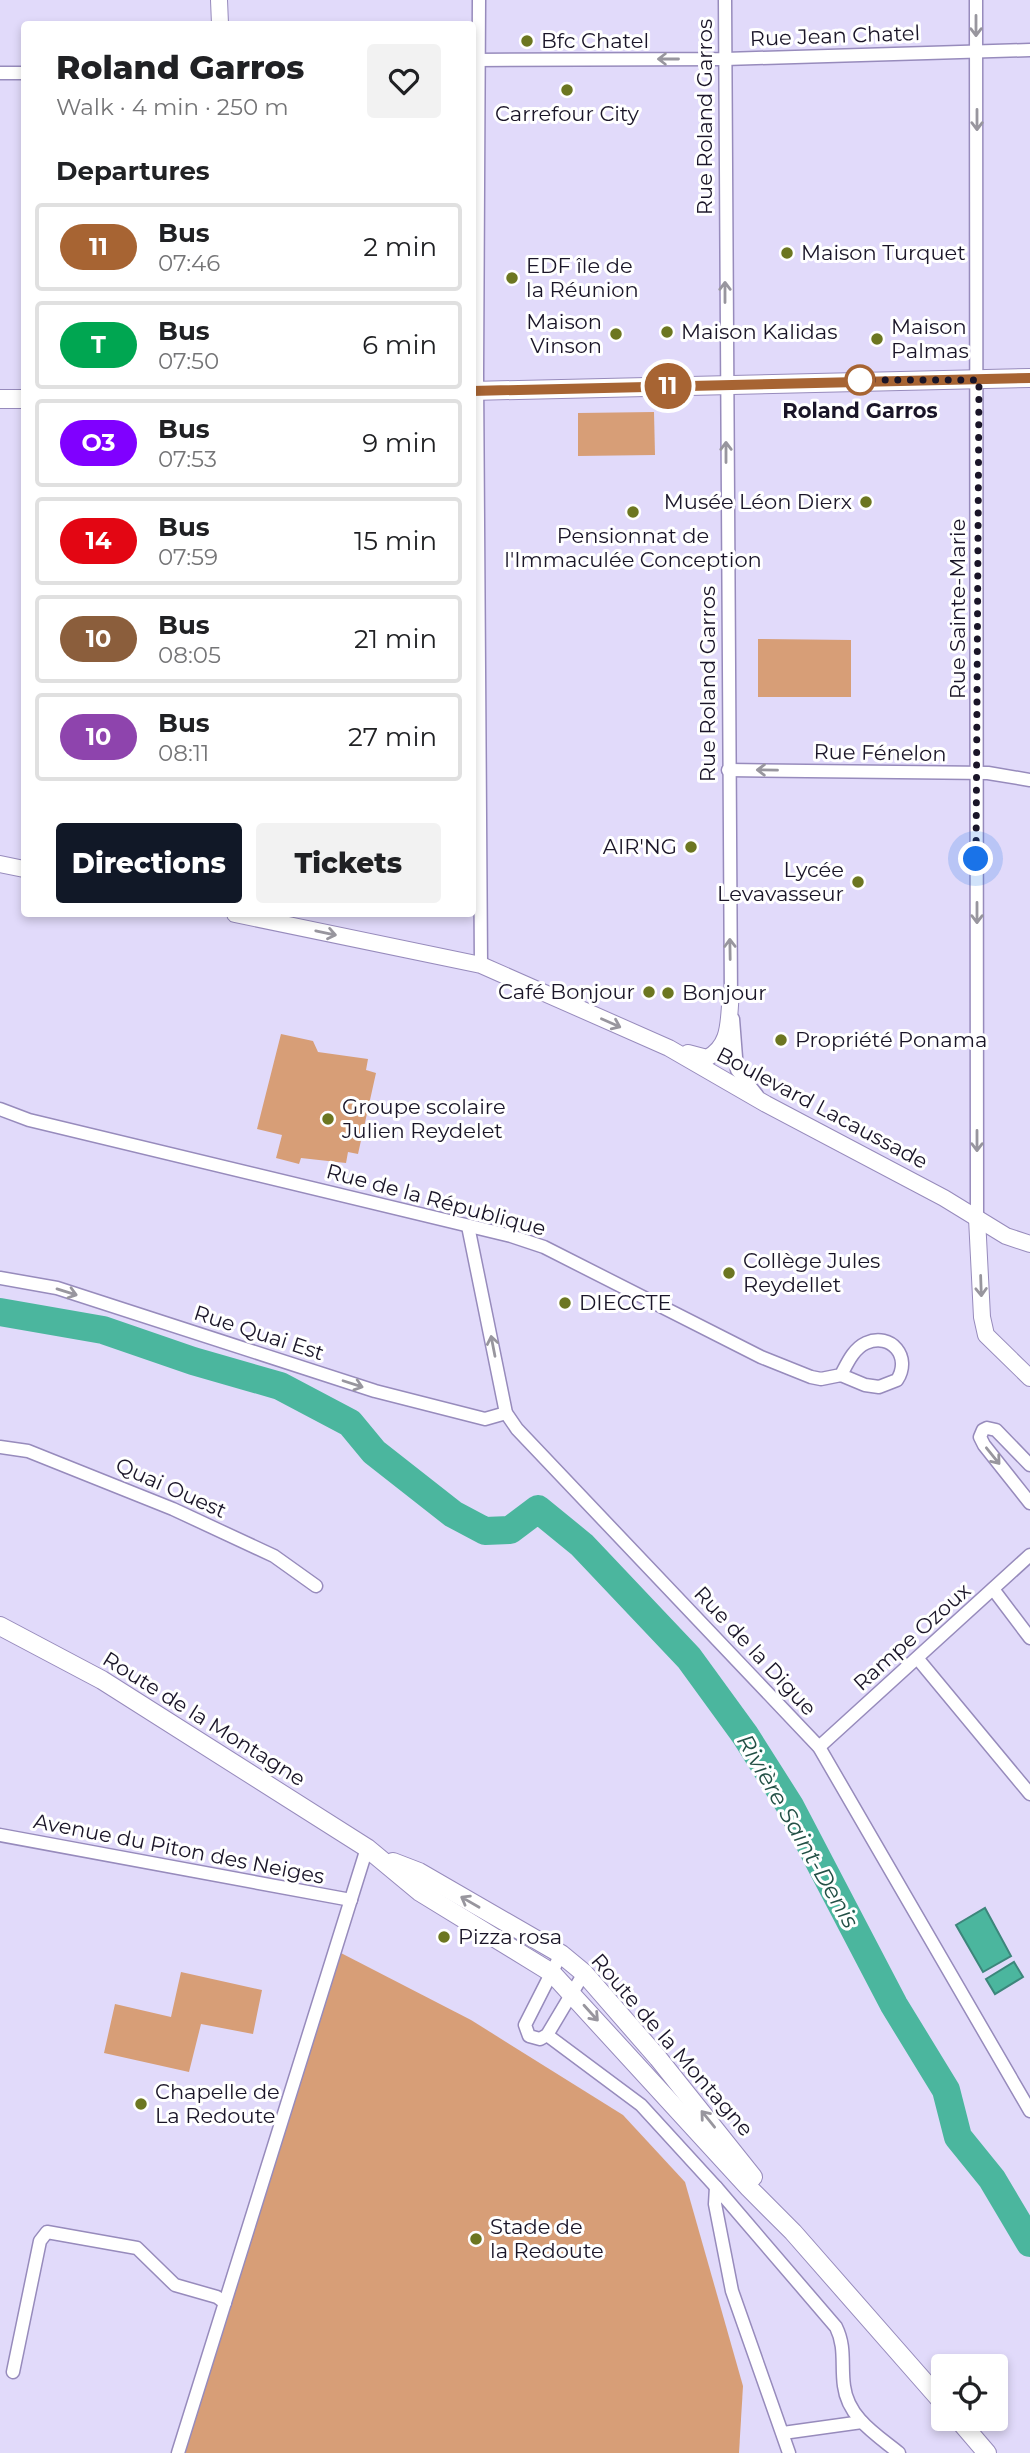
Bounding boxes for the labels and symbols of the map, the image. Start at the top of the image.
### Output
one-way arrow [969,14,983,37]
street label: Rue Roland Garros [692,19,717,215]
street label: Rue Jean Chatel [749,20,921,51]
place label: Bfc Chatel [541,28,649,53]
marker: Bfc Chatel [519,33,535,49]
one-way arrow [657,52,680,66]
marker: Carrefour City [559,82,575,98]
place label: Carrefour City [495,101,640,126]
one-way arrow [970,108,984,131]
place label: Maison Turquet [801,240,966,265]
marker: Maison Turquet [779,245,795,261]
place label: EDF île de la Réunion [526,253,639,302]
marker: EDF île de la Réunion [504,270,520,286]
one-way arrow [718,281,732,304]
place label: Maison Vinson [526,309,602,358]
place label: Maison Palmas [891,314,969,363]
place label: Maison Kalidas [681,319,837,344]
marker: Maison Kalidas [659,324,675,340]
marker: Maison Vinson [608,326,624,342]
marker: Maison Palmas [869,331,885,347]
line badge: 11 [636,363,700,409]
marker: Roland Garros [845,365,875,395]
place label: Roland Garros [782,398,938,423]
one-way arrow [719,441,733,464]
place label: Musée Léon Dierx [664,489,852,514]
marker: Musée Léon Dierx [858,494,874,510]
marker: Pensionnat de l'Immaculée Conception [625,504,641,520]
street label: Rue Sainte-Marie [945,519,970,699]
place label: Pensionnat de l'Immaculée Conception [504,523,762,572]
street label: Rue Roland Garros [695,586,720,782]
street label: Rue Fénelon [813,739,947,766]
one-way arrow [755,764,778,777]
place label: AIR'NG [603,834,677,859]
marker: AIR'NG [683,839,699,855]
your location [958,841,993,876]
place label: Lycée Levavasseur [717,857,844,906]
marker: Lycée Levavasseur [850,874,866,890]
one-way arrow [970,902,984,925]
one-way arrow [314,926,337,940]
one-way arrow [723,938,737,961]
place label: Café Bonjour [498,979,635,1004]
place label: Bonjour [682,980,767,1005]
marker: Café Bonjour [641,984,657,1000]
marker: Bonjour [660,985,676,1001]
one-way arrow [600,1017,621,1030]
place label: Propriété Ponama [795,1027,987,1052]
marker: Propriété Ponama [773,1032,789,1048]
street label: Boulevard Lacaussade [712,1041,932,1174]
place label: Groupe scolaire Julien Reydelet [341,1094,506,1143]
marker: Groupe scolaire Julien Reydelet [320,1111,336,1127]
one-way arrow [970,1129,984,1152]
street label: Rue de la République [324,1158,549,1241]
place label: Collège Jules Reydellet [743,1248,880,1297]
marker: Collège Jules Reydellet [721,1265,737,1281]
one-way arrow [974,1274,987,1297]
one-way arrow [56,1286,78,1299]
place label: DIECCTE [579,1290,672,1315]
marker: DIECCTE [557,1295,573,1311]
street label: Rue Quai Est [191,1300,327,1365]
one-way arrow [485,1335,499,1358]
one-way arrow [342,1379,364,1391]
one-way arrow [985,1446,1000,1464]
street label: Quai Ouest [112,1452,230,1523]
street label: Rampe Ozoux [848,1578,975,1696]
street label: Rue de la Digue [689,1581,822,1720]
street label: Route de la Montagne [98,1646,310,1791]
water label: Rivière Saint-Denis [731,1729,865,1933]
street label: Avenue du Piton des Neiges [32,1808,327,1889]
one-way arrow [461,1895,481,1909]
place label: Pizza rosa [458,1924,562,1949]
marker: Pizza rosa [436,1929,452,1945]
street label: Route de la Montagne [586,1948,759,2141]
one-way arrow [583,2004,600,2021]
place label: Chapelle de La Redoute [155,2079,280,2128]
marker: Chapelle de La Redoute [133,2096,149,2112]
one-way arrow [700,2110,715,2128]
place label: Stade de la Redoute [490,2214,604,2263]
marker: Stade de la Redoute [468,2231,484,2247]

